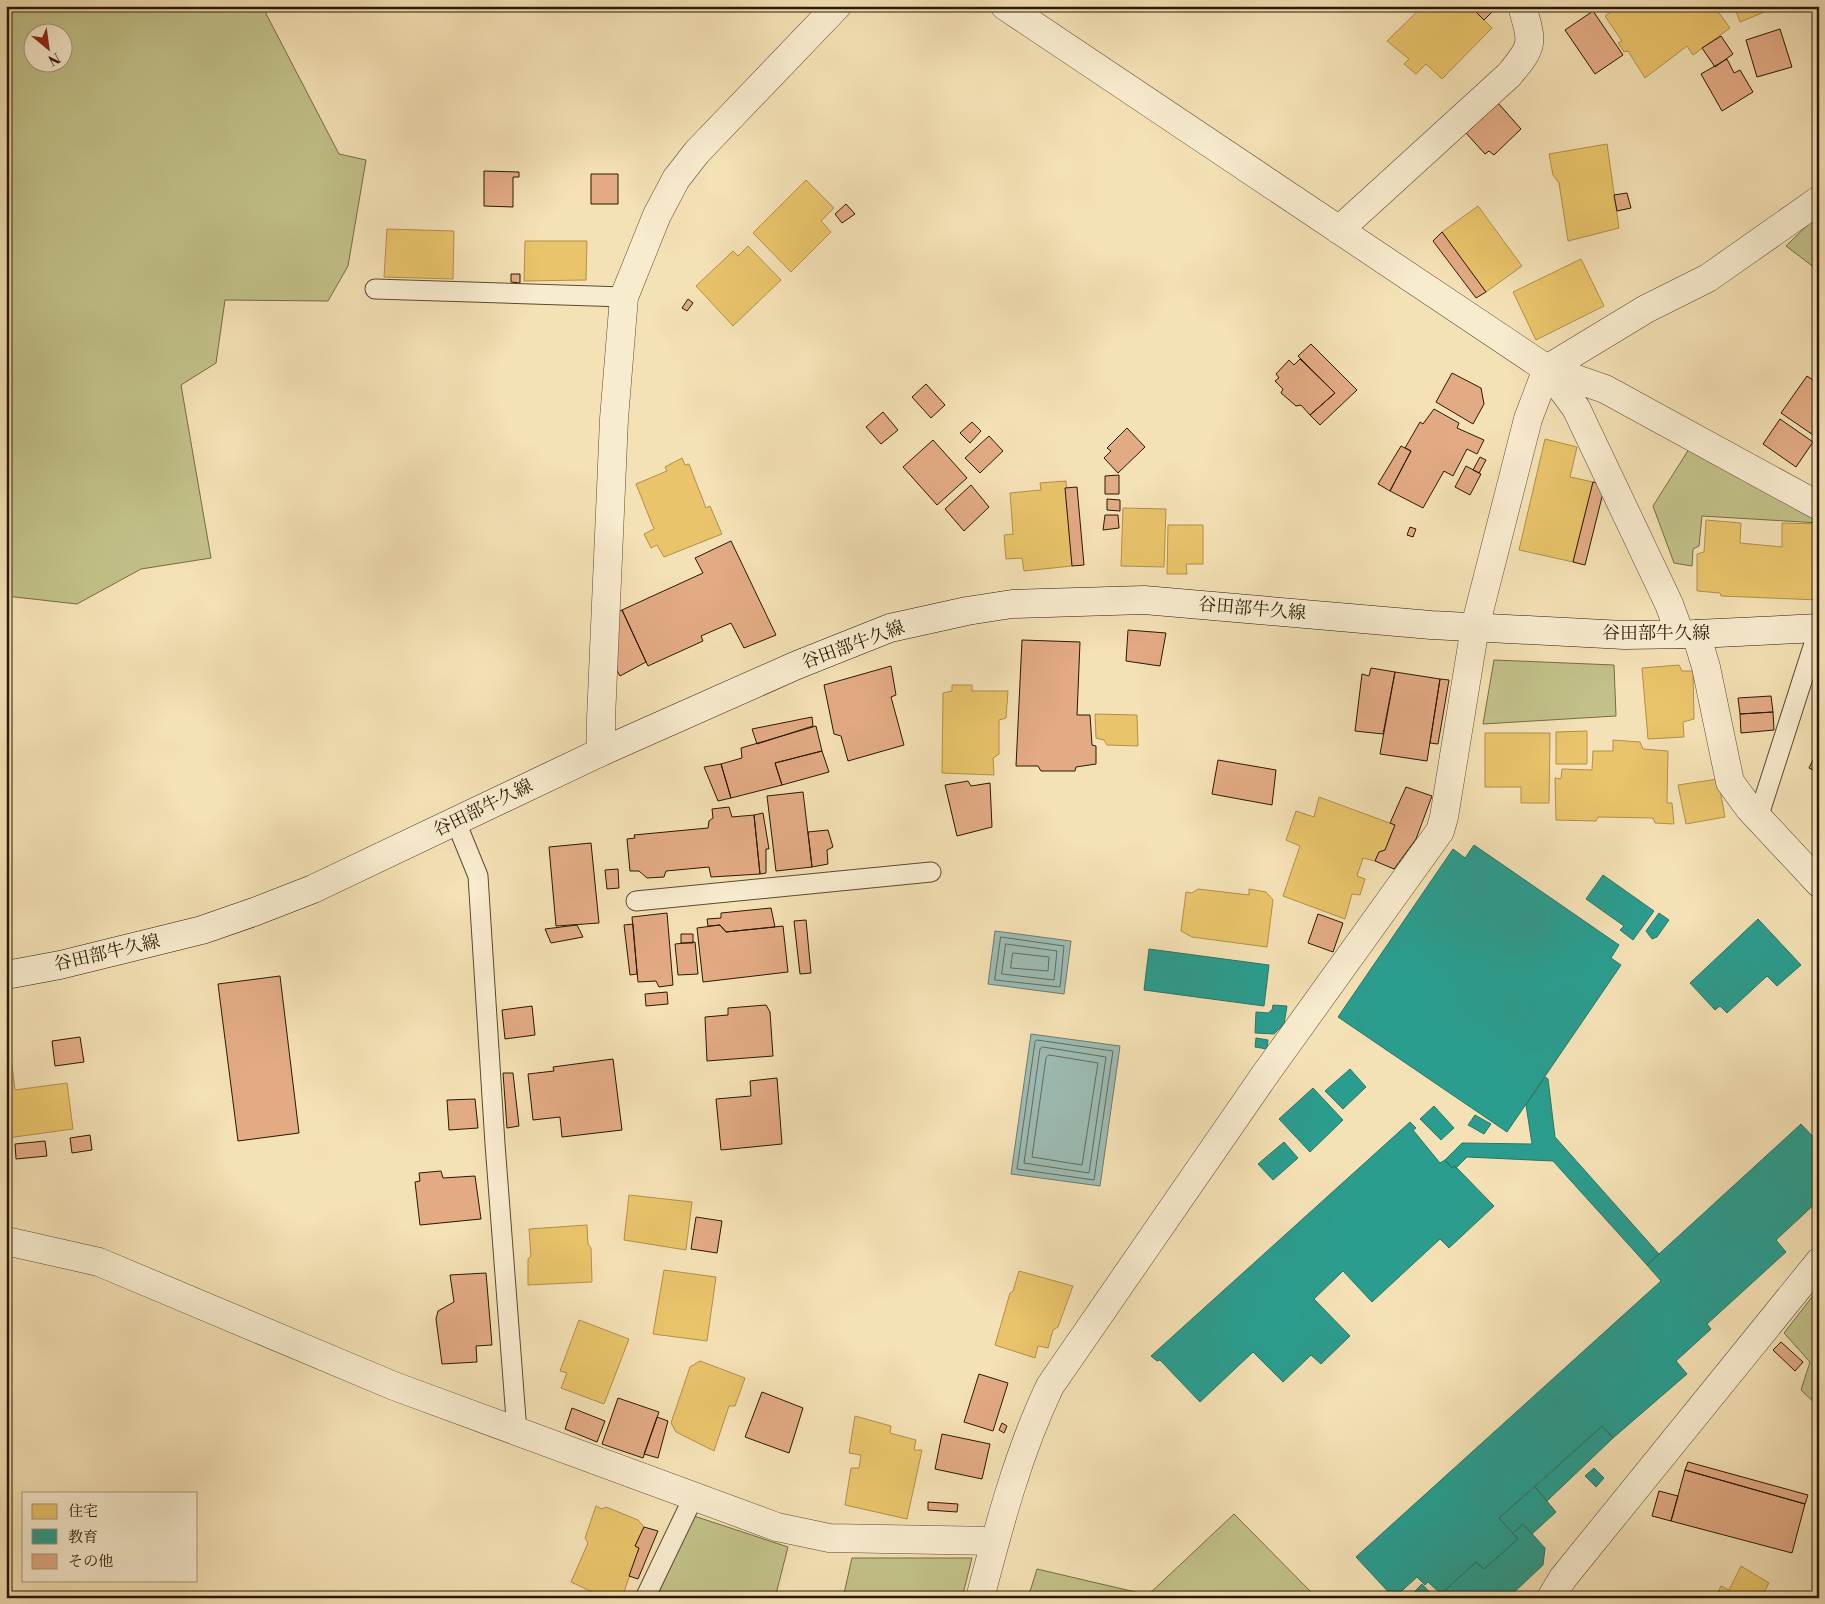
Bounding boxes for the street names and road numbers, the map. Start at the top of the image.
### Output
street label: 谷田部牛久線 [1197,593,1307,625]
street label: 谷田部牛久線 [798,616,908,674]
street label: 谷田部牛久線 [1602,622,1710,645]
street label: 谷田部牛久線 [429,774,537,842]
street label: 谷田部牛久線 [52,930,162,976]

